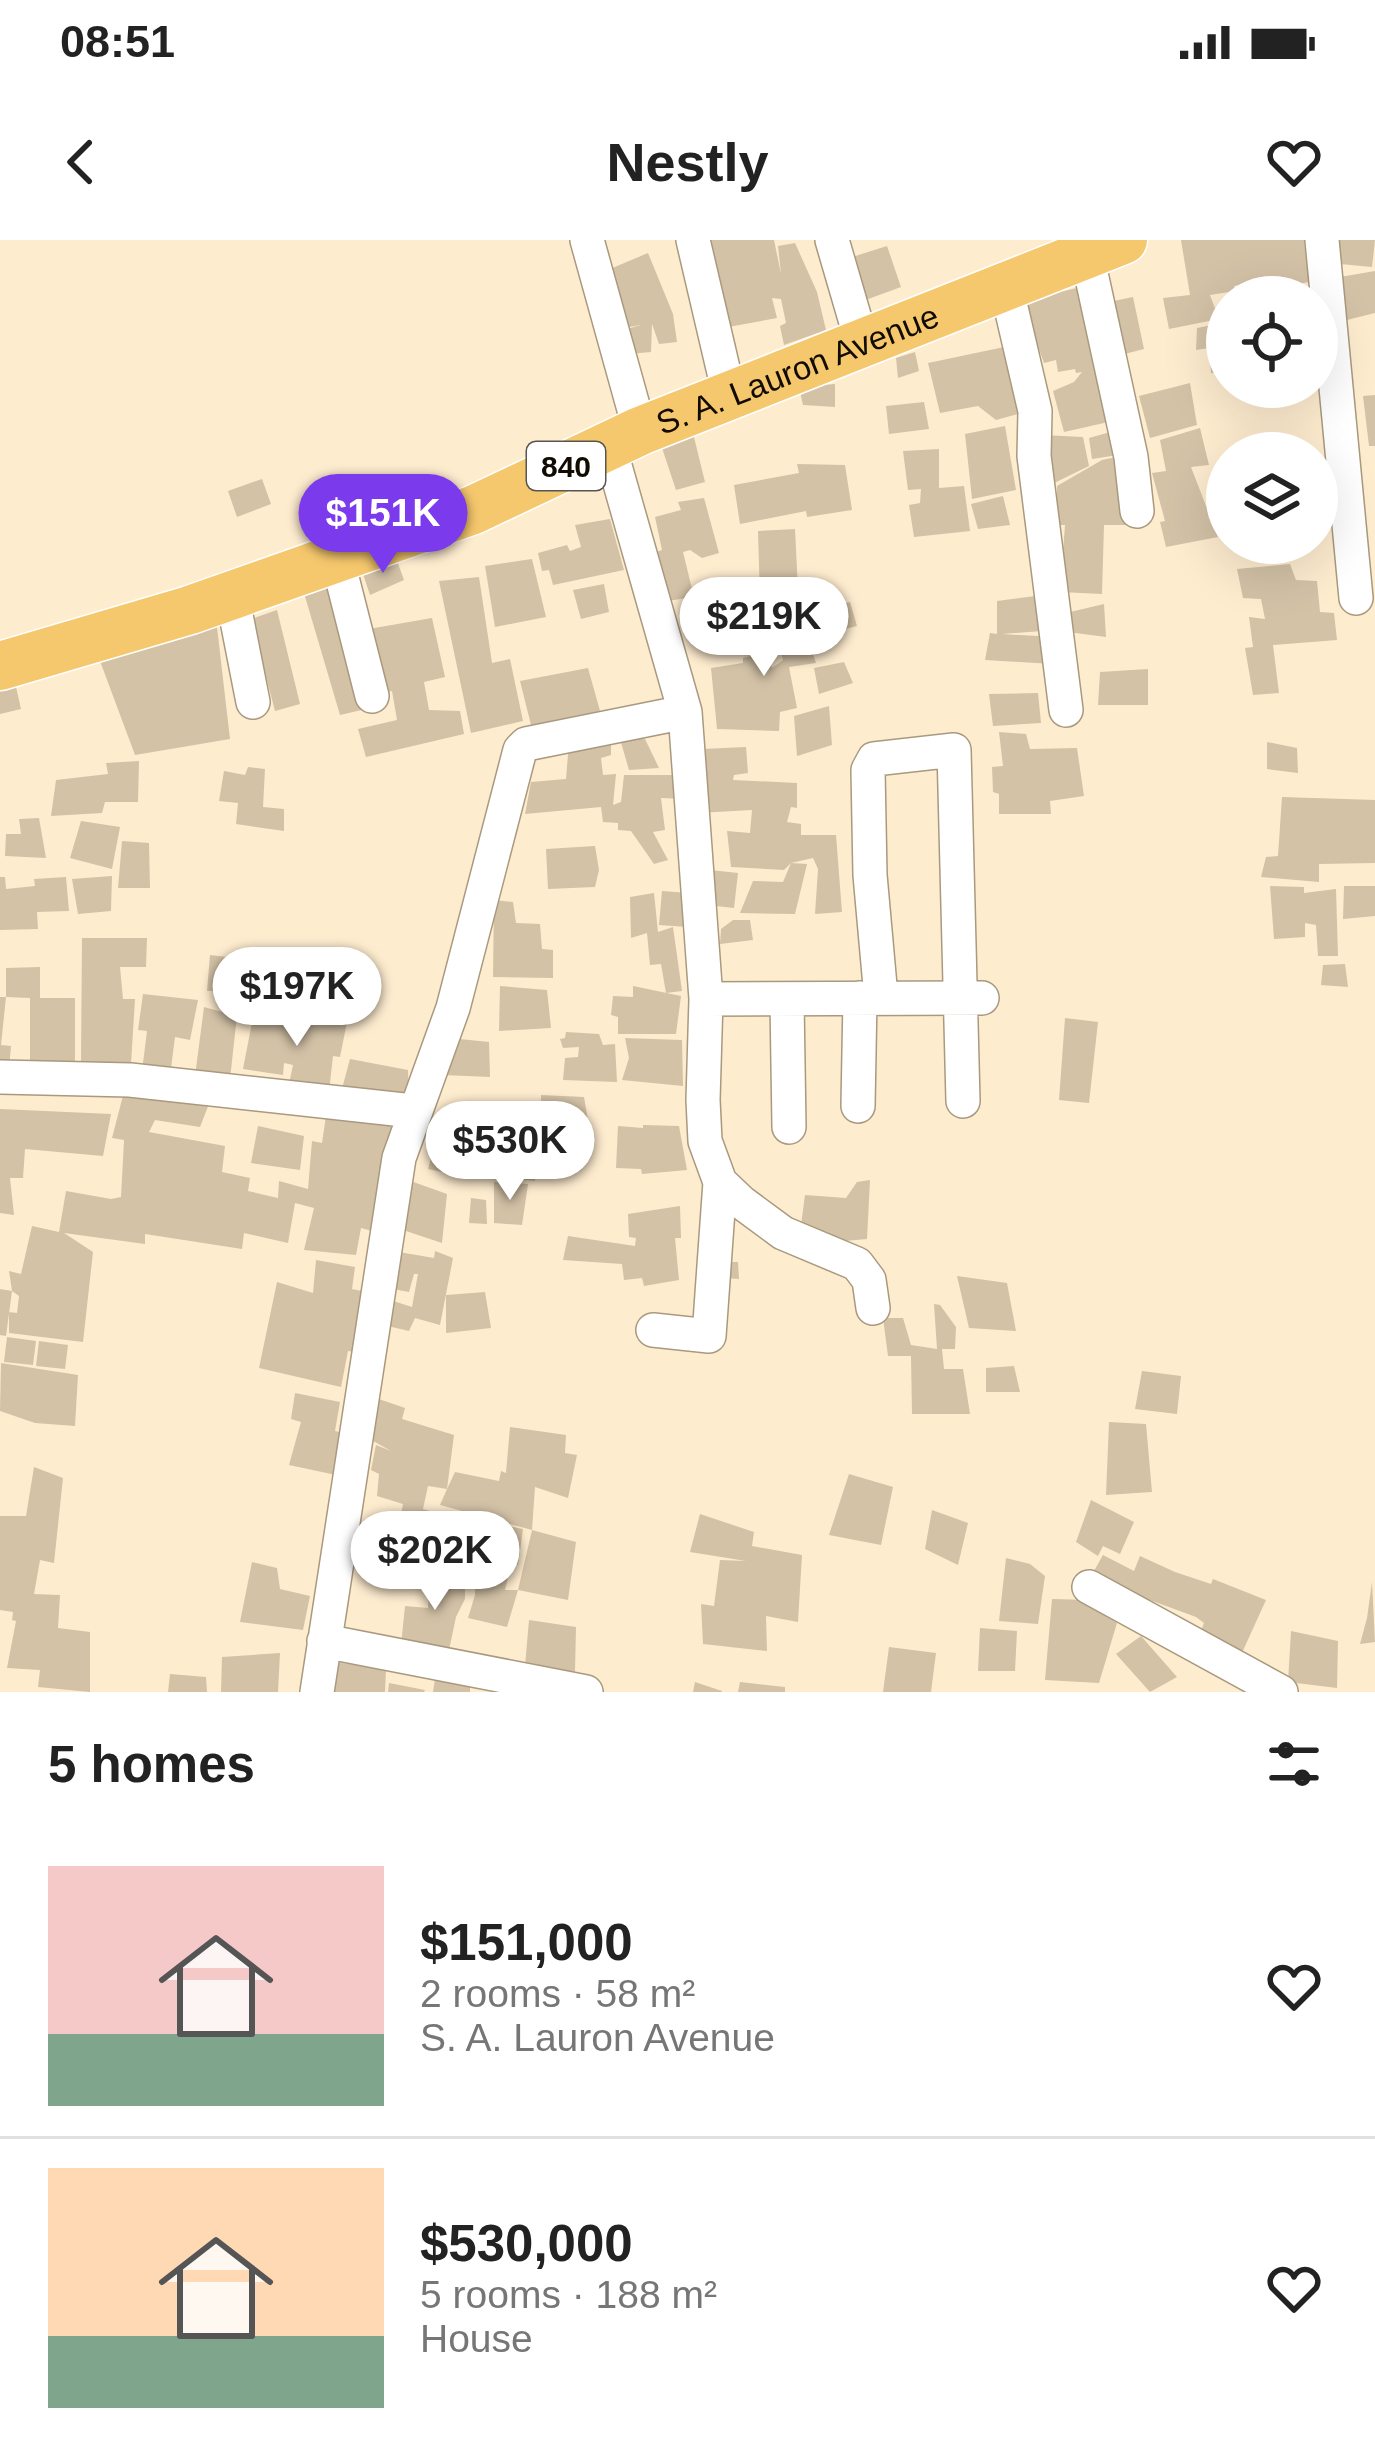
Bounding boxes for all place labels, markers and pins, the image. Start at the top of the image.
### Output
pin: $151K [299,474,467,576]
pin: $219K [680,577,848,679]
pin: $197K [213,947,381,1049]
pin: $530K [426,1101,594,1203]
pin: $202K [351,1511,519,1613]

